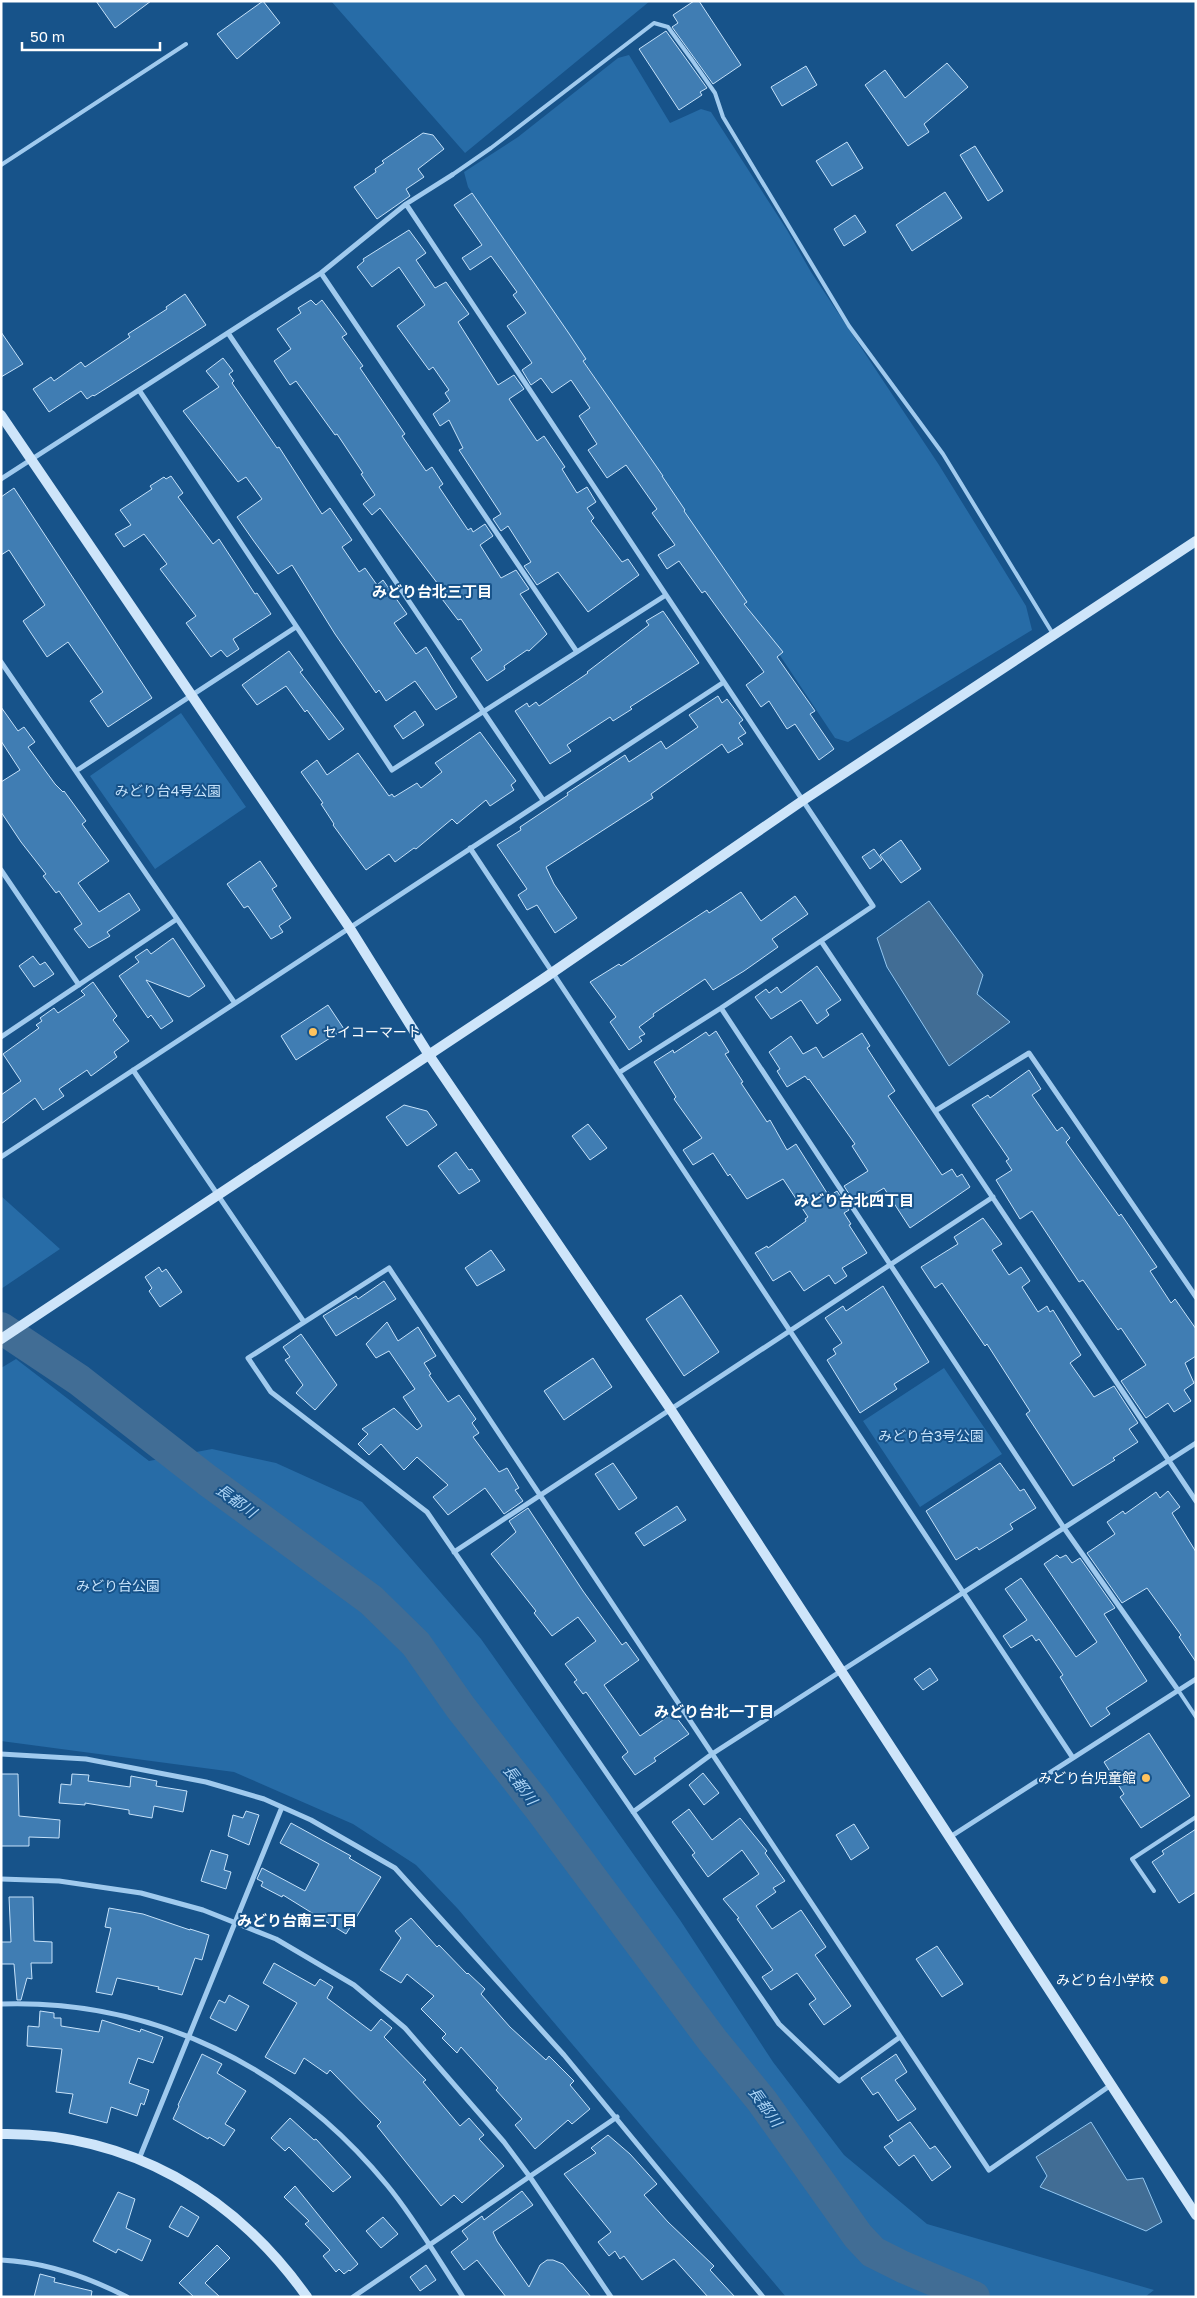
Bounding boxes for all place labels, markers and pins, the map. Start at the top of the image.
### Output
place label: セイコーマート [323,1023,421,1040]
marker: セイコーマート [307,1026,319,1038]
place label: みどり台児童館 [1038,1769,1136,1786]
marker: みどり台児童館 [1140,1772,1152,1784]
place label: みどり台小学校 [1056,1971,1154,1988]
marker: みどり台小学校 [1158,1974,1170,1986]

